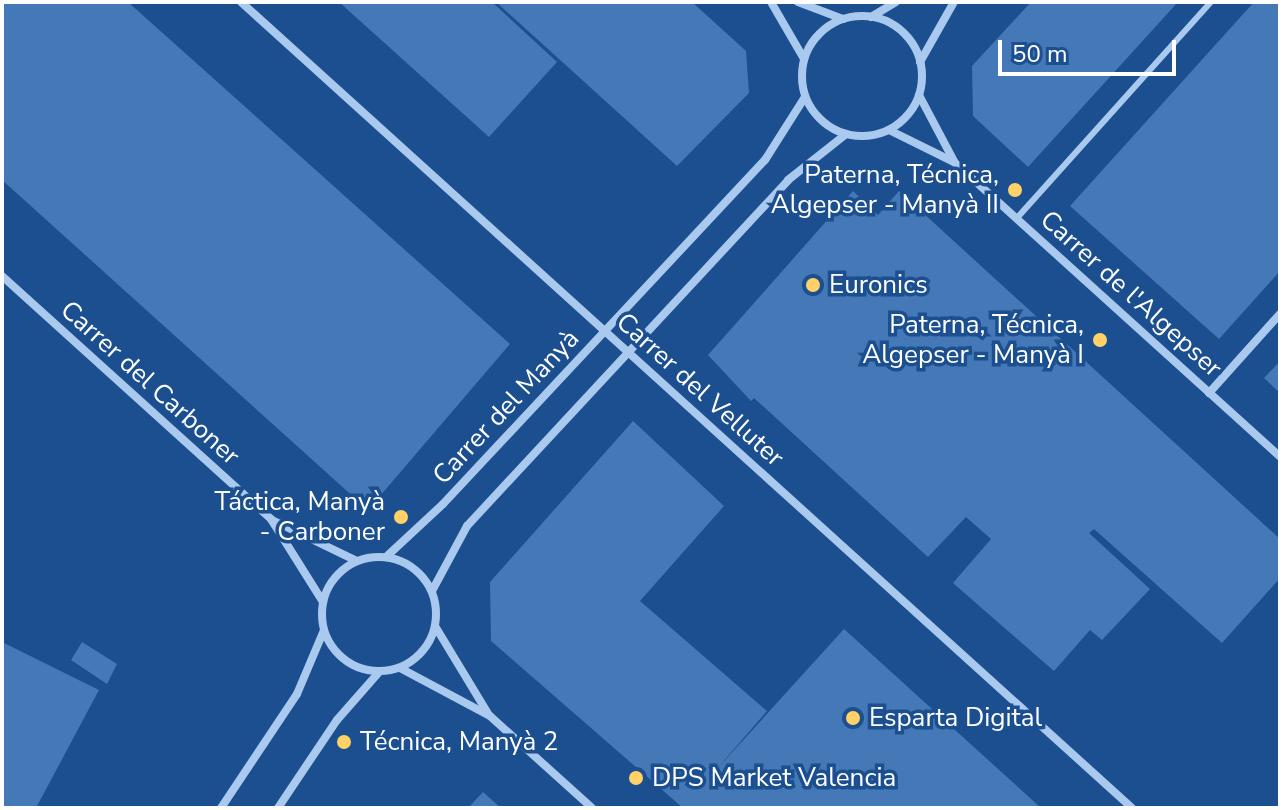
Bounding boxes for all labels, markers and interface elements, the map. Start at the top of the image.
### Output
scale bar [1002,24,1180,74]
text: 50 m [1012,38,1068,70]
place label: Paterna, Técnica, Algepser - Manyà II [771,159,999,220]
marker: Paterna, Técnica, Algepser - Manyà II [1006,181,1024,199]
street label: Carrer de l'Algepser [1034,204,1228,384]
place label: Euronics [829,269,928,301]
marker: Euronics [804,276,822,294]
street label: Carrer del Carboner [54,294,246,472]
street label: Carrer del Velluter [610,307,790,473]
place label: Paterna, Técnica, Algepser - Manyà I [862,309,1084,370]
street label: Carrer del Manyà [426,323,586,491]
marker: Paterna, Técnica, Algepser - Manyà I [1091,331,1109,349]
place label: Táctica, Manyà - Carboner [215,486,385,548]
marker: Táctica, Manyà - Carboner [392,508,410,526]
place label: Esparta Digital [869,702,1042,734]
marker: Esparta Digital [844,709,862,727]
place label: Técnica, Manyà 2 [360,726,558,758]
marker: Técnica, Manyà 2 [335,733,353,751]
place label: DPS Market Valencia [652,762,896,794]
marker: DPS Market Valencia [627,769,645,787]

